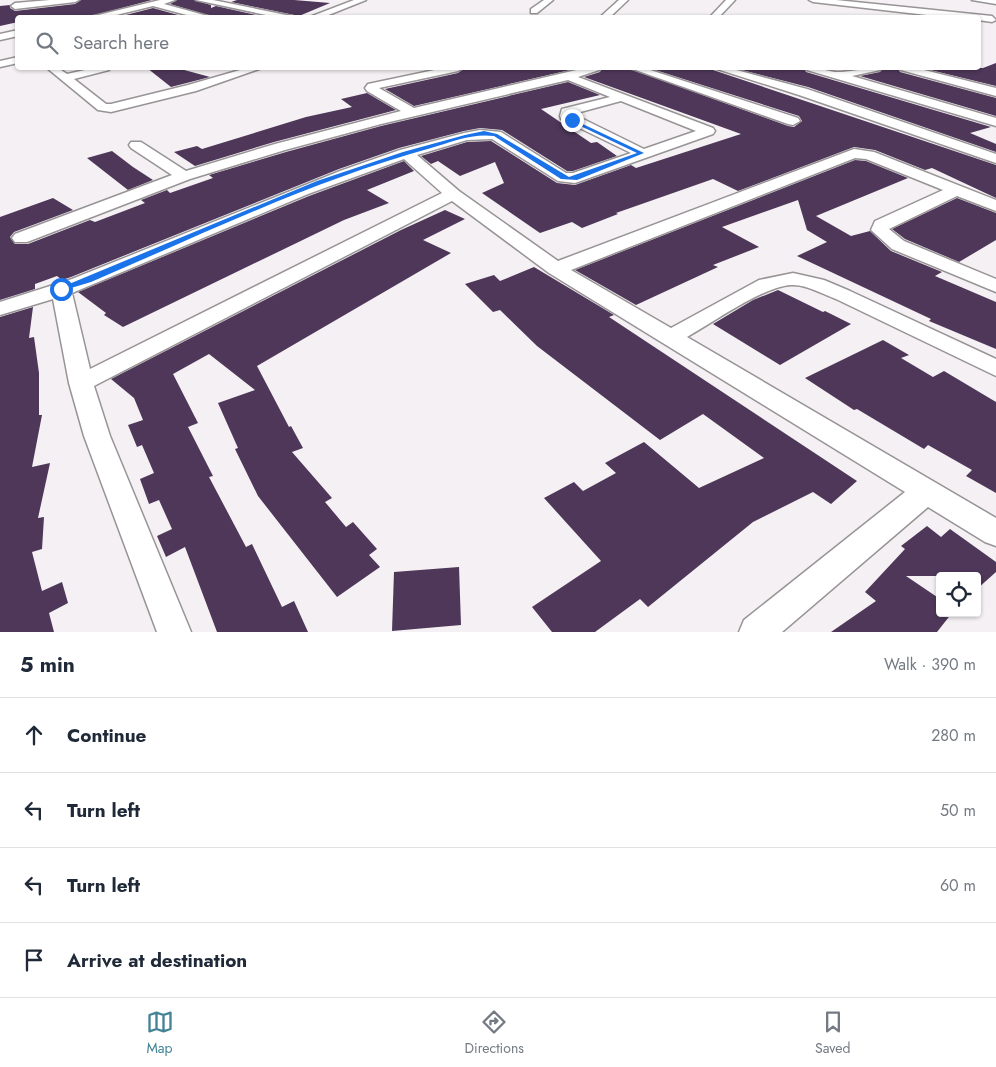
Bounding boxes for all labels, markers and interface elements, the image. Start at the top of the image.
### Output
search box [15,15,981,70]
icon: search [33,29,61,57]
text: Search here [73,29,169,56]
route end [561,109,584,132]
route start [50,278,73,301]
map controls [936,572,981,617]
button: locate [936,572,981,617]
text: 5 min [20,650,75,680]
text: Walk · 390 m [884,653,976,676]
icon: ahead [20,721,48,749]
text: Continue [67,722,146,749]
text: 280 m [931,724,976,747]
icon: left [20,796,48,824]
text: Turn left [67,797,140,824]
text: 50 m [940,799,976,822]
icon: left [20,871,48,899]
text: Turn left [67,872,140,899]
text: 60 m [940,874,976,897]
icon: arrive [20,946,48,974]
text: Arrive at destination [67,947,247,974]
tab: Map [146,1008,174,1058]
tab: Directions [465,1008,524,1058]
tab: Saved [815,1008,850,1058]

